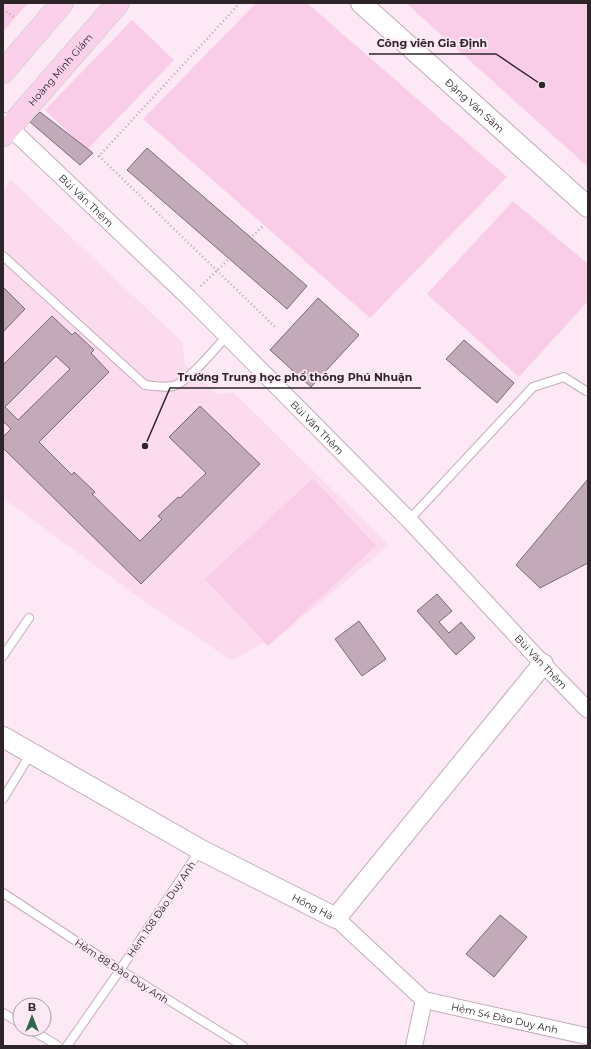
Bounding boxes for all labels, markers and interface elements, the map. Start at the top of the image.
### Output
street label: Hoàng Minh Giám [25,31,96,109]
callout: Công viên Gia Định [369,31,496,54]
text: Công viên Gia Định [377,36,487,50]
street label: Đặng Văn Sâm [442,76,507,136]
street label: Bùi Văn Thêm [56,172,116,230]
callout: Trường Trung học phổ thông Phú Nhuận [170,365,421,388]
text: Trường Trung học phổ thông Phú Nhuận [178,370,412,384]
street label: Bùi Văn Thêm [288,398,346,457]
street label: Bùi Văn Thêm [512,632,570,692]
street label: Hẻm 108 Đào Duy Anh [124,859,199,960]
street label: Hồng Hà [290,891,335,923]
street label: Hẻm 88 Đào Duy Anh [72,936,171,1007]
north arrow [12,997,52,1037]
text: B [28,1000,36,1014]
street label: Hẻm 54 Đào Duy Anh [450,1000,559,1037]

